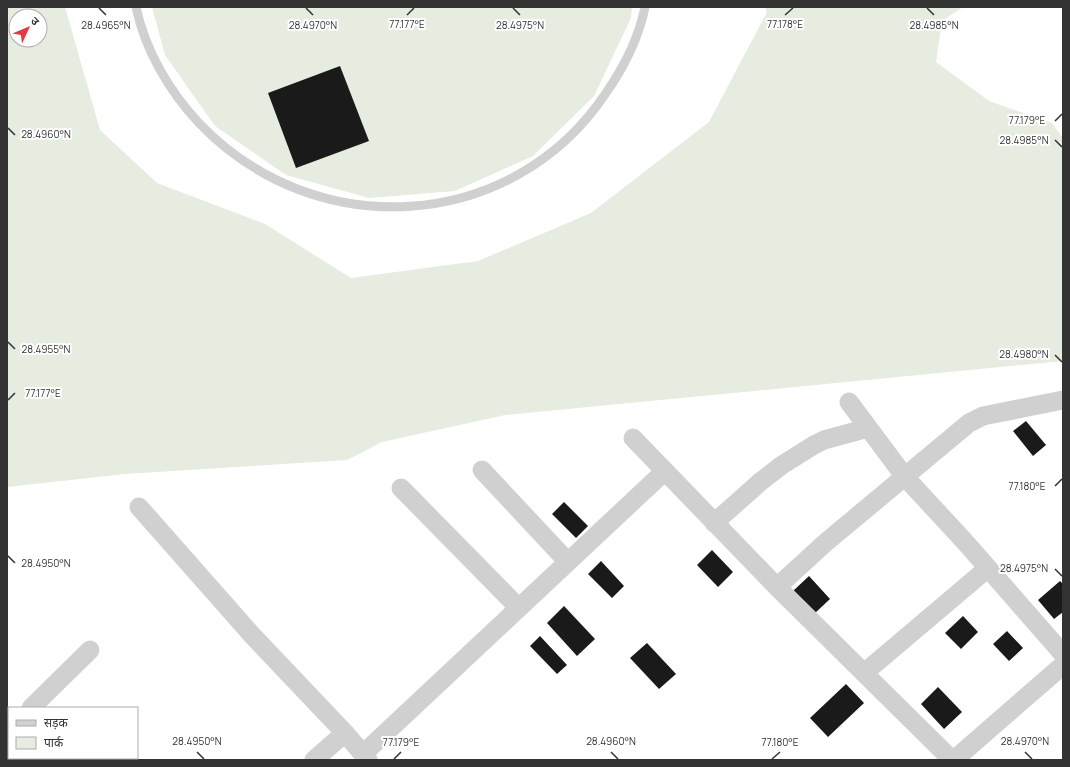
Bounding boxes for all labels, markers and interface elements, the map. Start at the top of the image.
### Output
north arrow [8,8,48,48]
text: उ [28,13,44,29]
text: 77.177°E [389,17,425,31]
text: 77.178°E [767,17,803,31]
text: 28.4965°N [81,18,131,32]
text: 28.4970°N [289,18,337,32]
text: 28.4975°N [496,18,544,32]
text: 28.4985°N [910,18,959,32]
text: 77.179°E [1009,113,1045,127]
text: 28.4960°N [21,127,71,141]
text: 28.4985°N [1000,133,1049,147]
text: 28.4955°N [22,342,71,356]
text: 28.4980°N [999,347,1049,361]
text: 77.177°E [25,386,61,400]
text: 77.180°E [1009,479,1046,493]
text: 28.4950°N [21,556,71,570]
text: 28.4975°N [1000,561,1048,575]
legend [8,707,138,759]
text: सड़क [44,714,69,731]
text: पार्क [44,734,64,751]
text: 28.4950°N [172,734,222,748]
text: 28.4960°N [586,734,636,748]
text: 28.4970°N [1001,734,1049,748]
text: 77.179°E [383,735,419,749]
text: 77.180°E [762,735,799,749]

